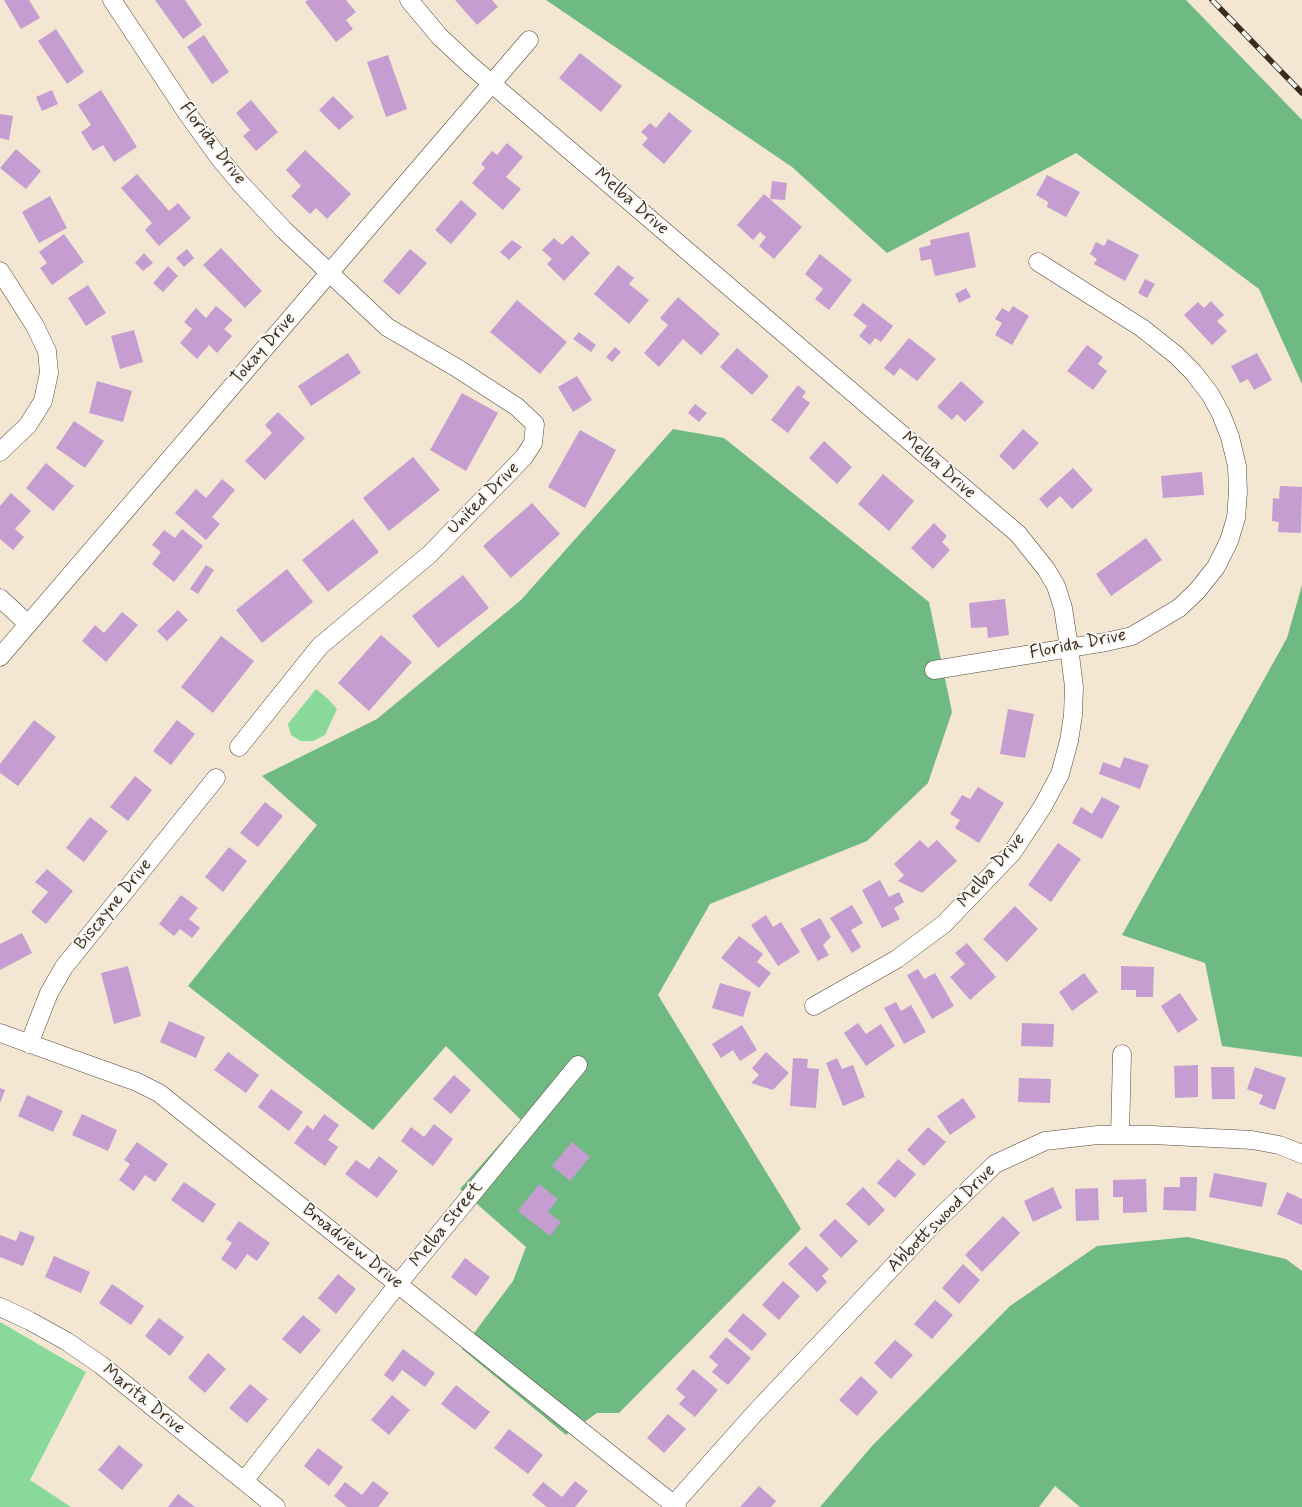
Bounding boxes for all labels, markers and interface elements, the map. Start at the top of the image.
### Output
street label: Florida Drive [174,98,250,190]
street label: Melba Drive [589,164,673,240]
street label: Tokay Drive [227,309,301,389]
street label: Melba Drive [896,428,980,504]
street label: United Drive [443,458,525,540]
street label: Florida Drive [1028,625,1128,665]
street label: Melba Drive [954,829,1030,913]
street label: Biscayne Drive [71,855,157,955]
street label: Abbottswood Drive [884,1161,1000,1277]
street label: Melba Street [406,1178,488,1272]
street label: Broadview Drive [297,1200,407,1294]
street label: Marita Drive [97,1360,189,1440]

